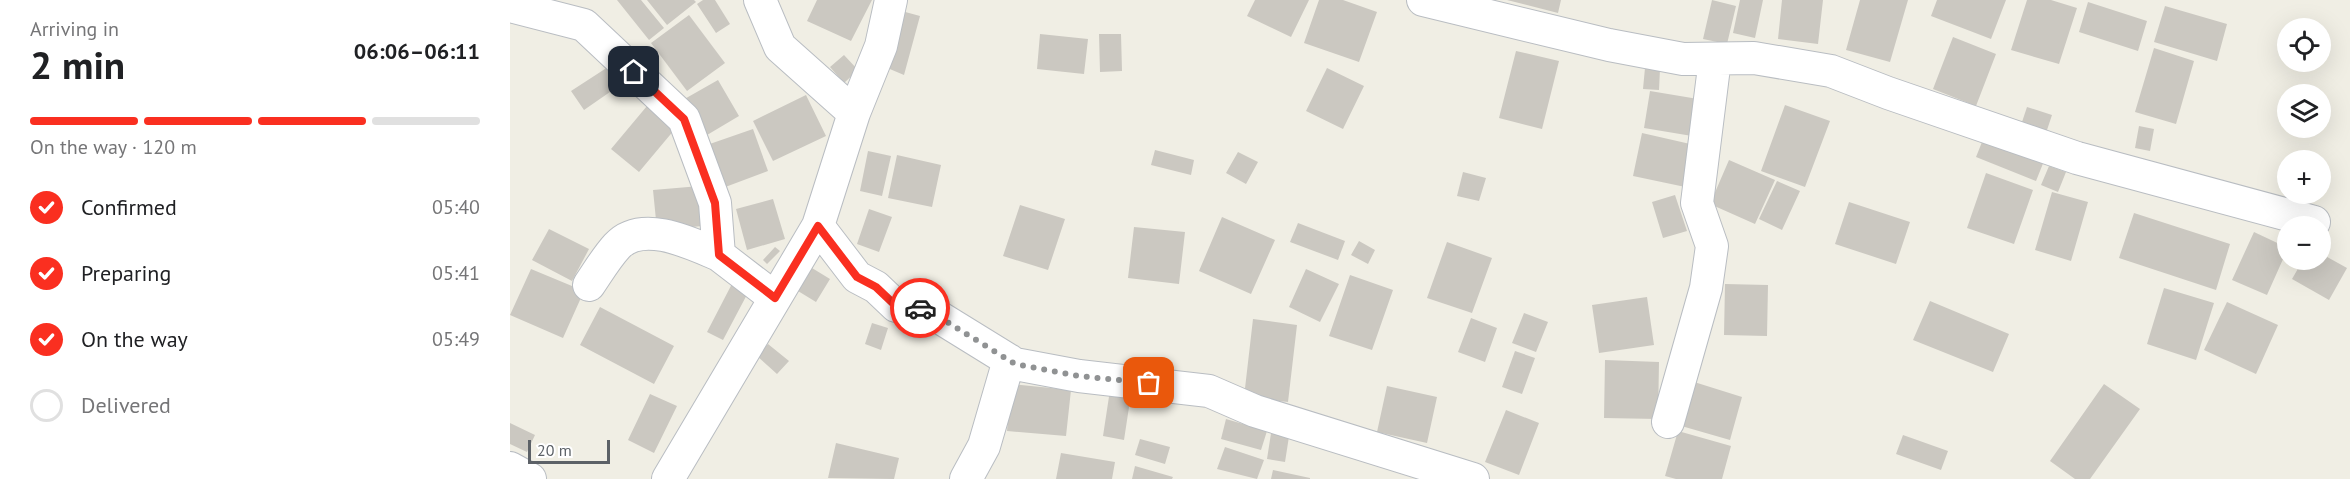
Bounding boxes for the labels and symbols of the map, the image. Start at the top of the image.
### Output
pin [608,46,659,97]
courier [890,278,950,338]
pin [1123,357,1174,408]
scale bar [528,437,610,464]

